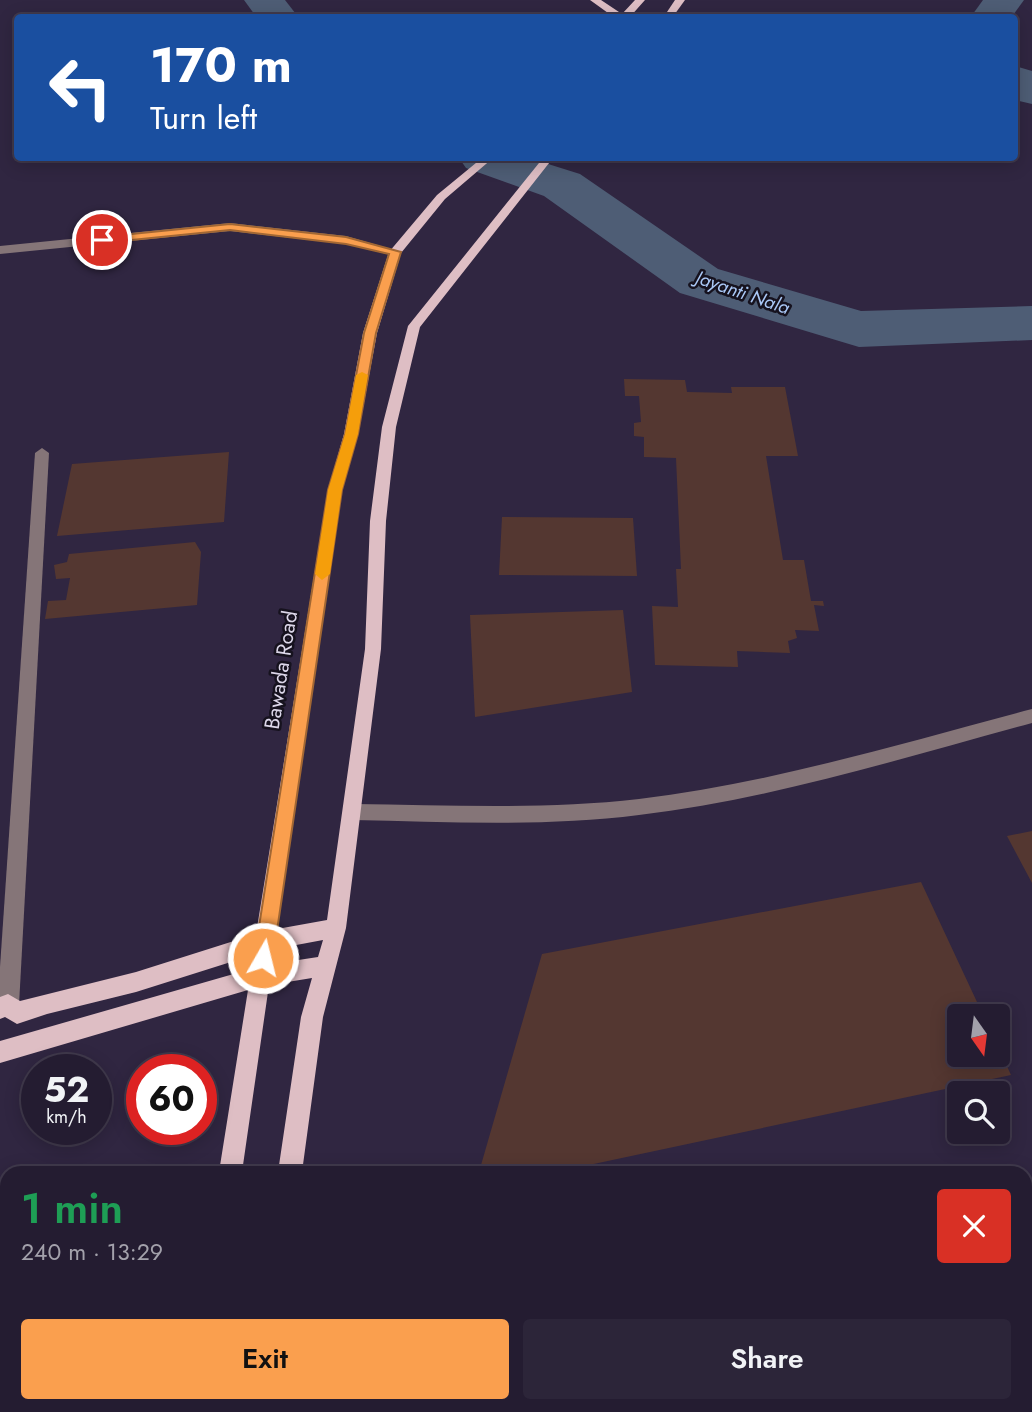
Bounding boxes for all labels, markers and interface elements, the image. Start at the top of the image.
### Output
text: 170 m [150,30,292,100]
icon: left [35,42,126,133]
text: Turn left [150,95,257,141]
pin [72,210,132,270]
icon: arrive [83,221,121,259]
water label: Jayanti Nala [689,263,794,321]
street label: Bawada Road [257,609,305,731]
position arrow [226,921,300,995]
north arrow [947,1004,1010,1068]
map controls [947,1004,1010,1144]
speed limit sign: 60 [126,1054,217,1145]
text: 52 [44,1065,89,1115]
button: search [947,1081,1010,1144]
text: km/h [46,1104,87,1130]
text: 1 min [21,1178,123,1239]
button: close [937,1189,1011,1263]
text: 240 m · 13:29 [21,1235,163,1269]
button: Exit [21,1319,509,1399]
button: Share [523,1319,1011,1399]

